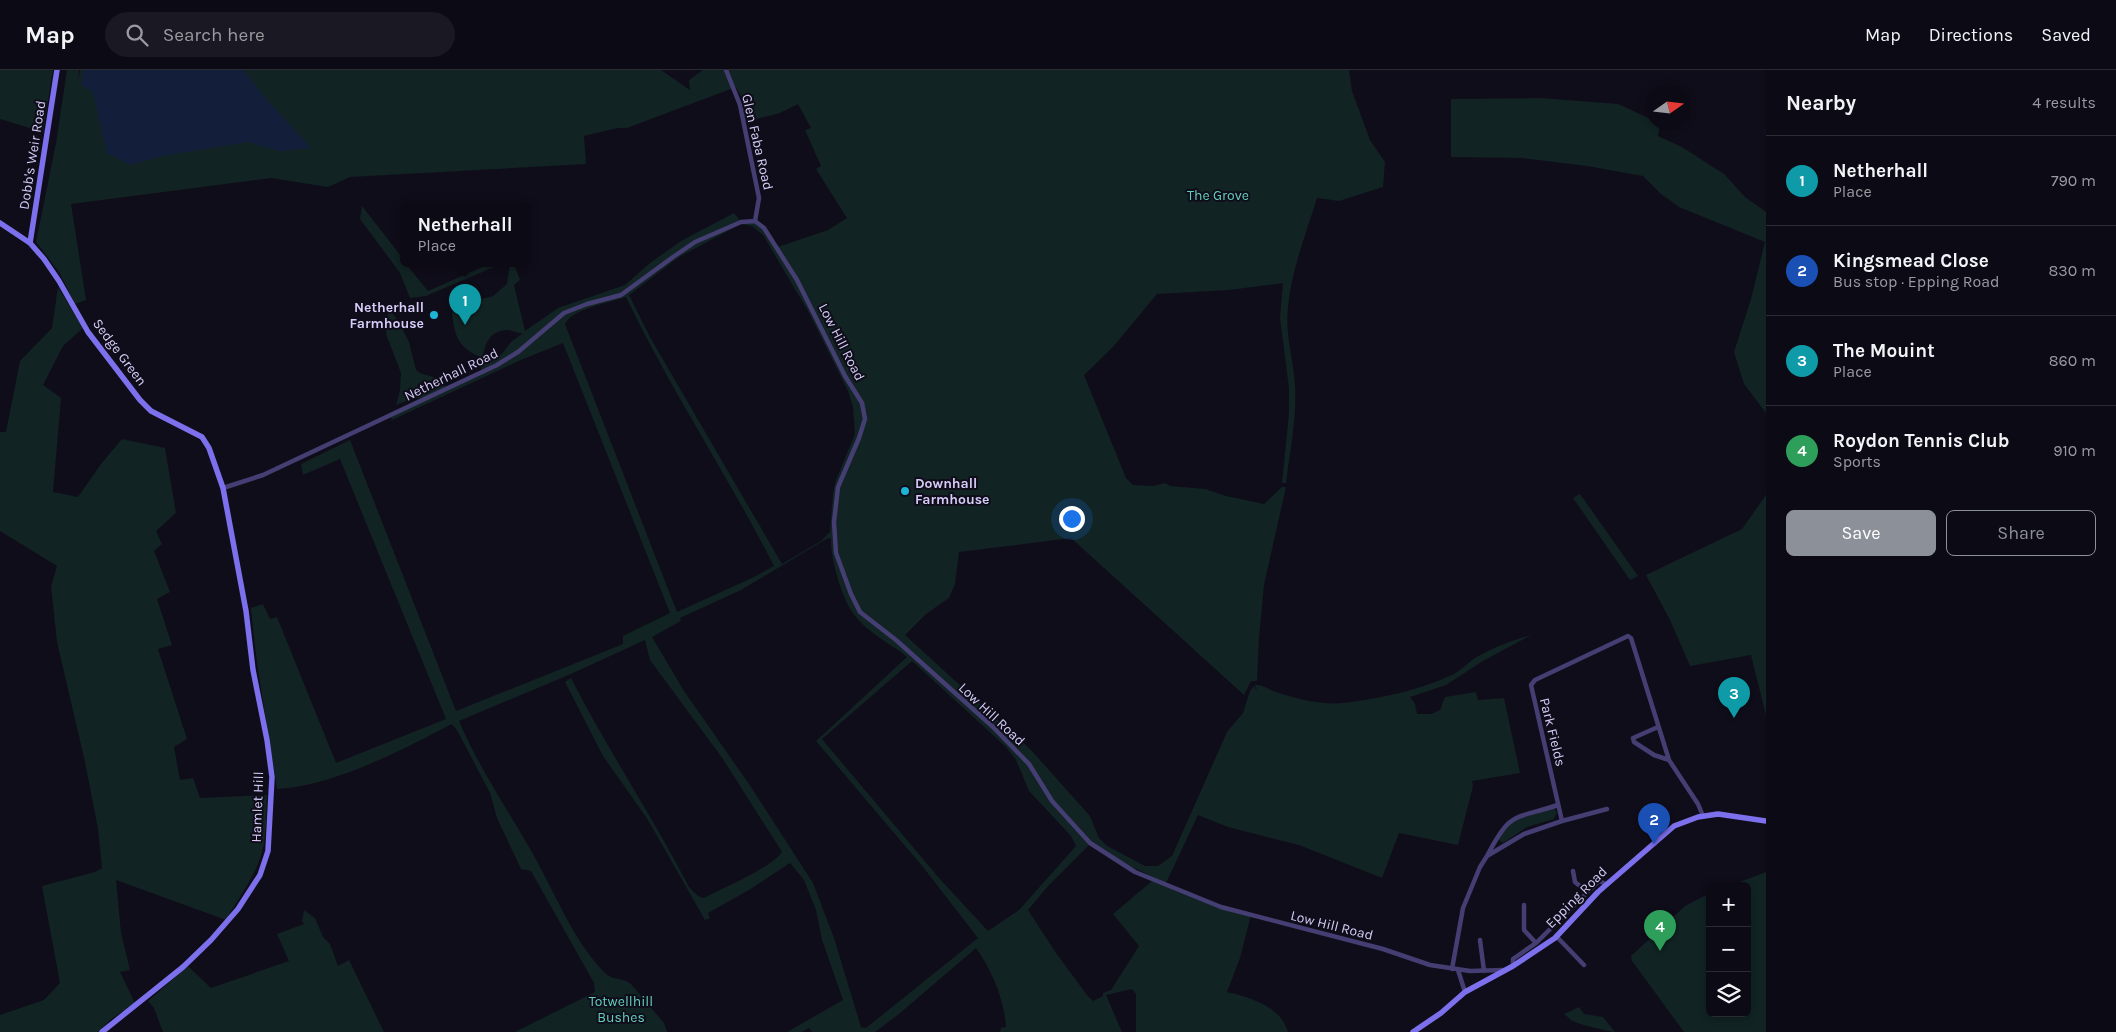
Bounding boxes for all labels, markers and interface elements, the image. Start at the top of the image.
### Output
search box [105,12,455,57]
text: Map [25,21,75,49]
icon: search [123,21,151,49]
text: Search here [163,24,265,46]
text: Map [1865,24,1901,46]
text: Directions [1929,24,2013,46]
text: Saved [2041,24,2091,46]
north arrow [1646,85,1691,130]
text: Nearby [1786,91,1856,115]
street label: Glen Faba Road [738,92,777,192]
text: 4 results [2032,93,2096,112]
street label: Dobb's Weir Road [15,99,50,211]
text: Netherhall [1833,160,1928,182]
text: 1 [1799,171,1805,190]
text: 790 m [2051,171,2096,190]
text: Place [1833,182,1872,201]
park label: The Grove [1187,187,1249,204]
popup [400,202,530,267]
text: Netherhall [417,214,513,236]
text: Place [417,236,456,255]
text: Kingsmead Close [1833,250,1989,272]
text: 2 [1797,261,1807,280]
text: 830 m [2048,261,2096,280]
text: Bus stop · Epping Road [1833,272,2000,291]
pin: 1 [449,284,481,325]
place label: Netherhall Farmhouse [349,299,424,332]
street label: Low Hill Road [815,301,868,384]
marker: Netherhall Farmhouse [428,309,440,321]
street label: Sedge Green [89,316,150,389]
text: The Mouint [1833,340,1935,362]
street label: Netherhall Road [402,344,501,405]
text: 3 [1797,351,1807,370]
text: 860 m [2049,351,2096,370]
text: Place [1833,362,1872,381]
text: Roydon Tennis Club [1833,430,2009,452]
text: 4 [1797,441,1807,460]
text: 910 m [2053,441,2096,460]
text: Sports [1833,452,1881,471]
place label: Downhall Farmhouse [915,475,990,508]
marker: Downhall Farmhouse [899,485,911,497]
your location [1059,506,1085,532]
button: Save [1786,510,1936,556]
button: Share [1946,510,2096,556]
pin: 3 [1718,677,1750,718]
street label: Low Hill Road [955,679,1028,749]
street label: Park Fields [1536,696,1569,768]
street label: Hamlet Hill [248,771,267,843]
pin: 2 [1638,803,1670,844]
street label: Epping Road [1542,863,1611,932]
map controls [1706,882,1751,1017]
button: + [1706,882,1751,927]
street label: Low Hill Road [1289,907,1375,944]
pin: 4 [1644,910,1676,951]
button: − [1706,927,1751,972]
button: layers [1706,972,1751,1017]
park label: Totwellhill Bushes [589,993,653,1026]

